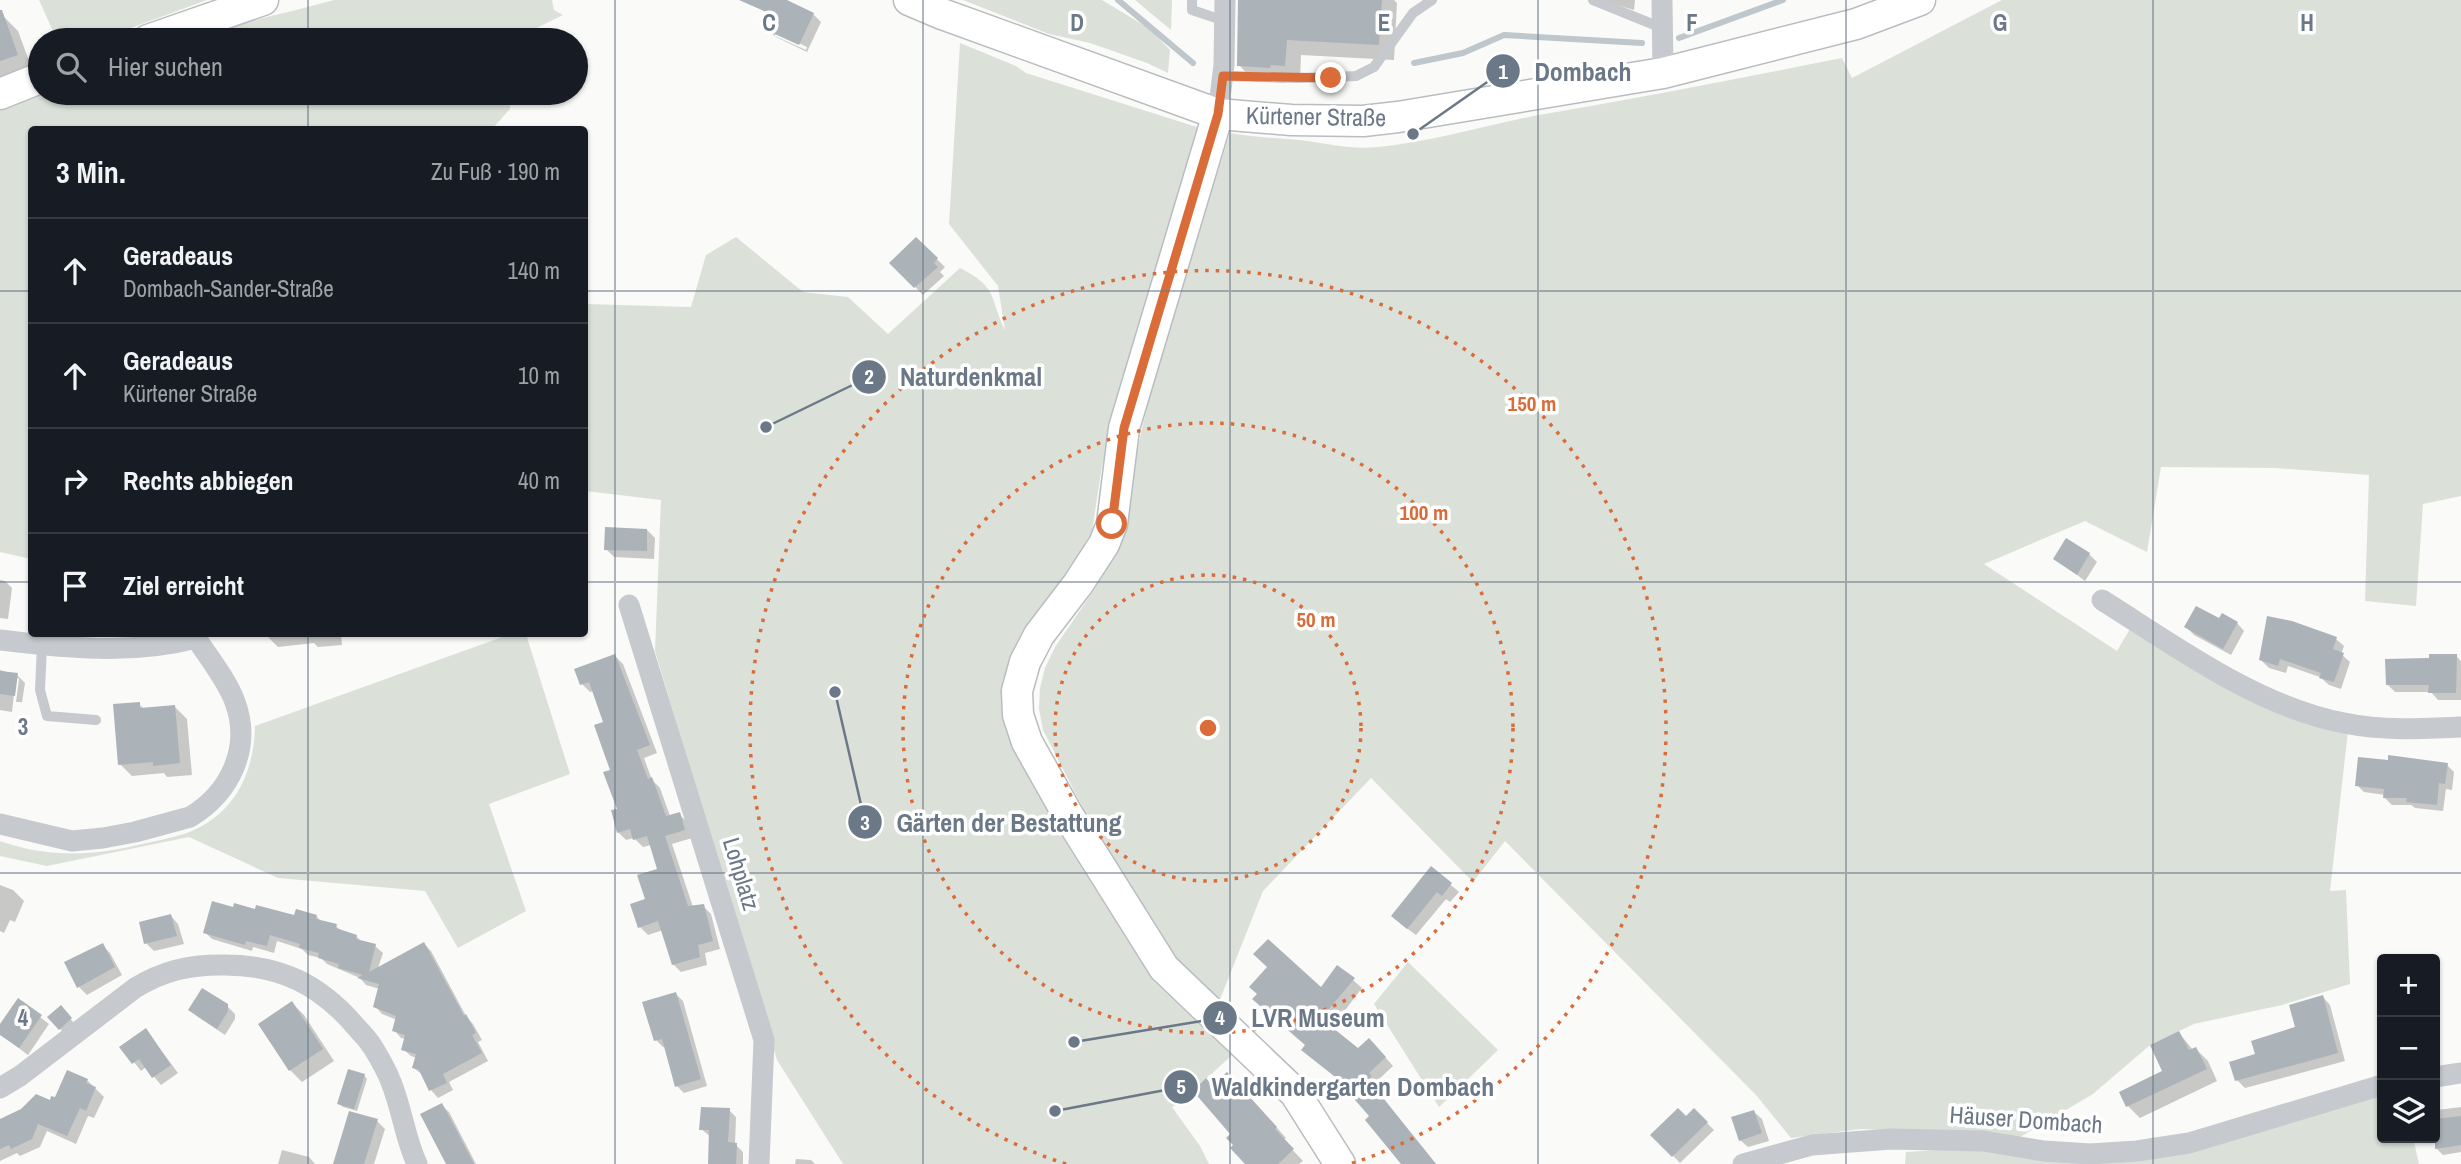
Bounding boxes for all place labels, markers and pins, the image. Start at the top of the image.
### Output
callout: Dombach [1485,48,1646,95]
callout: Naturdenkmal [851,353,1056,400]
centre of rings [1196,716,1220,740]
callout: Gärten der Bestattung [847,799,1136,846]
callout: LVR Museum [1202,995,1399,1042]
callout: Waldkindergarten Dombach [1163,1064,1509,1111]

